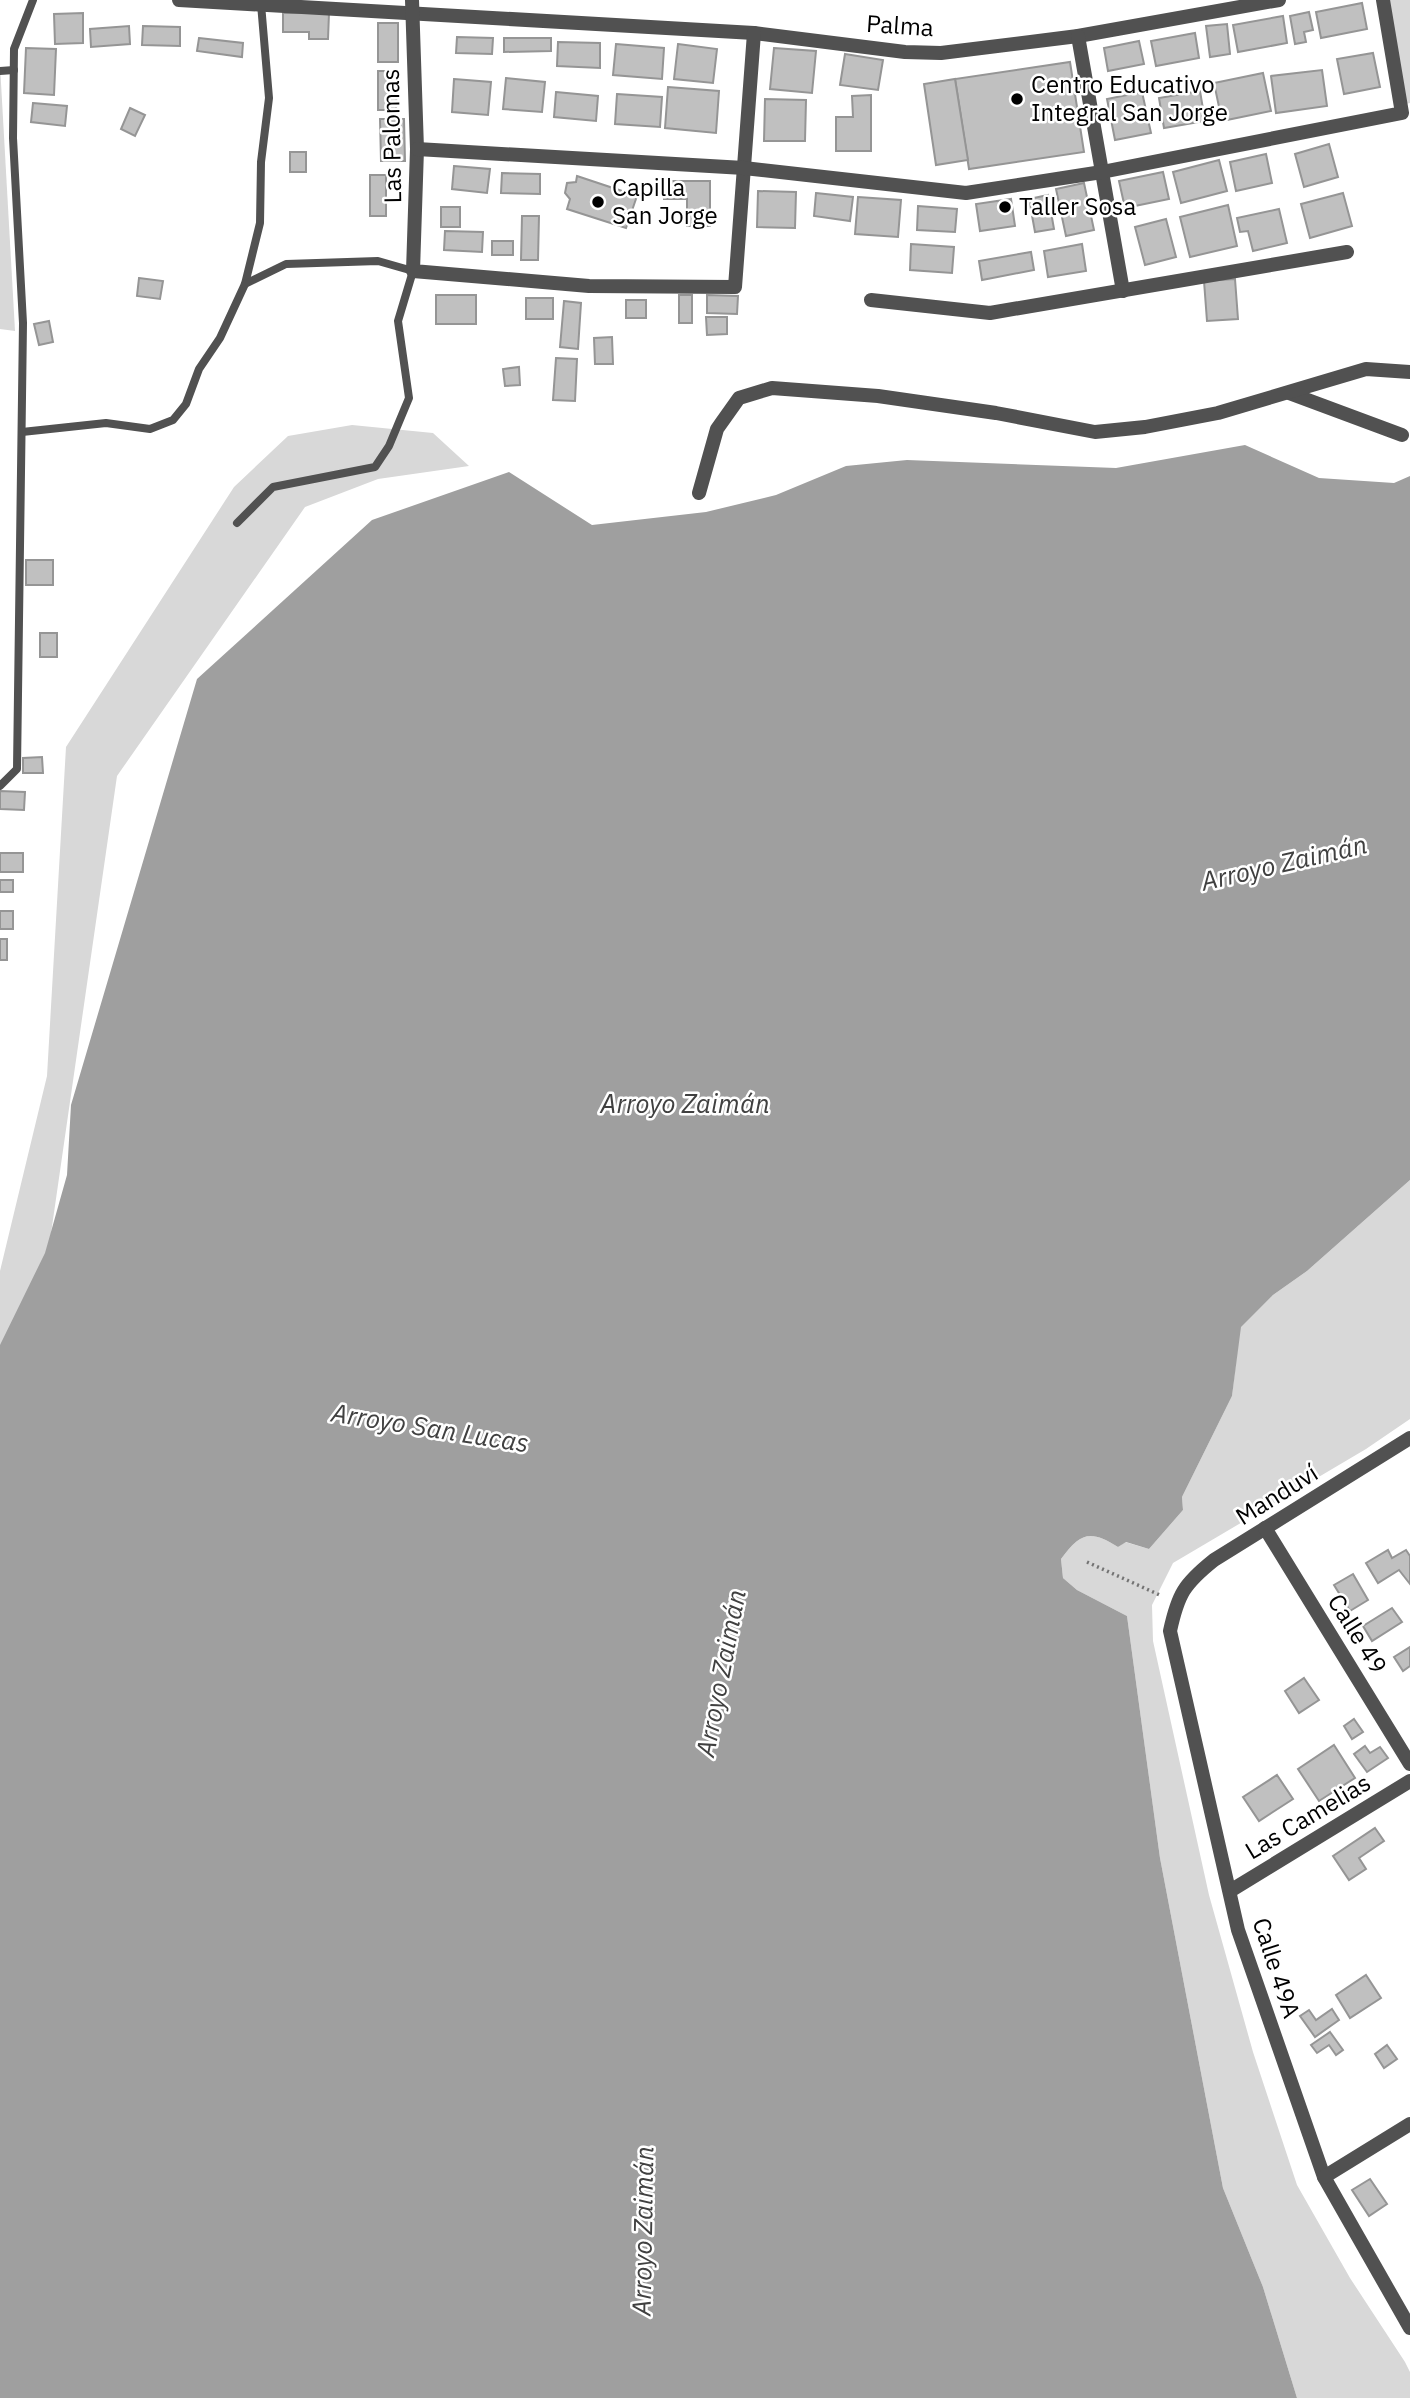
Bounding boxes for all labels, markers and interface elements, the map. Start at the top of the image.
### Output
street label: Palma [865,7,935,43]
street label: Las Palomas [374,68,408,204]
place label: Centro Educativo Integral San Jorge [1031,68,1228,128]
marker: Centro Educativo Integral San Jorge [1009,91,1025,107]
place label: Capilla San Jorge [612,171,718,231]
place label: Taller Sosa [1019,190,1137,222]
marker: Capilla San Jorge [590,194,606,210]
marker: Taller Sosa [997,199,1013,215]
water label: Arroyo Zaimán [1196,826,1370,898]
water label: Arroyo Zaimán [599,1086,770,1120]
water label: Arroyo San Lucas [328,1394,531,1459]
street label: Manduví [1229,1456,1324,1532]
water label: Arroyo Zaimán [687,1586,753,1760]
street label: Calle 49 [1321,1588,1395,1679]
street label: Las Camelias [1239,1766,1376,1866]
street label: Calle 49A [1246,1913,1308,2022]
water label: Arroyo Zaimán [624,2146,660,2317]

